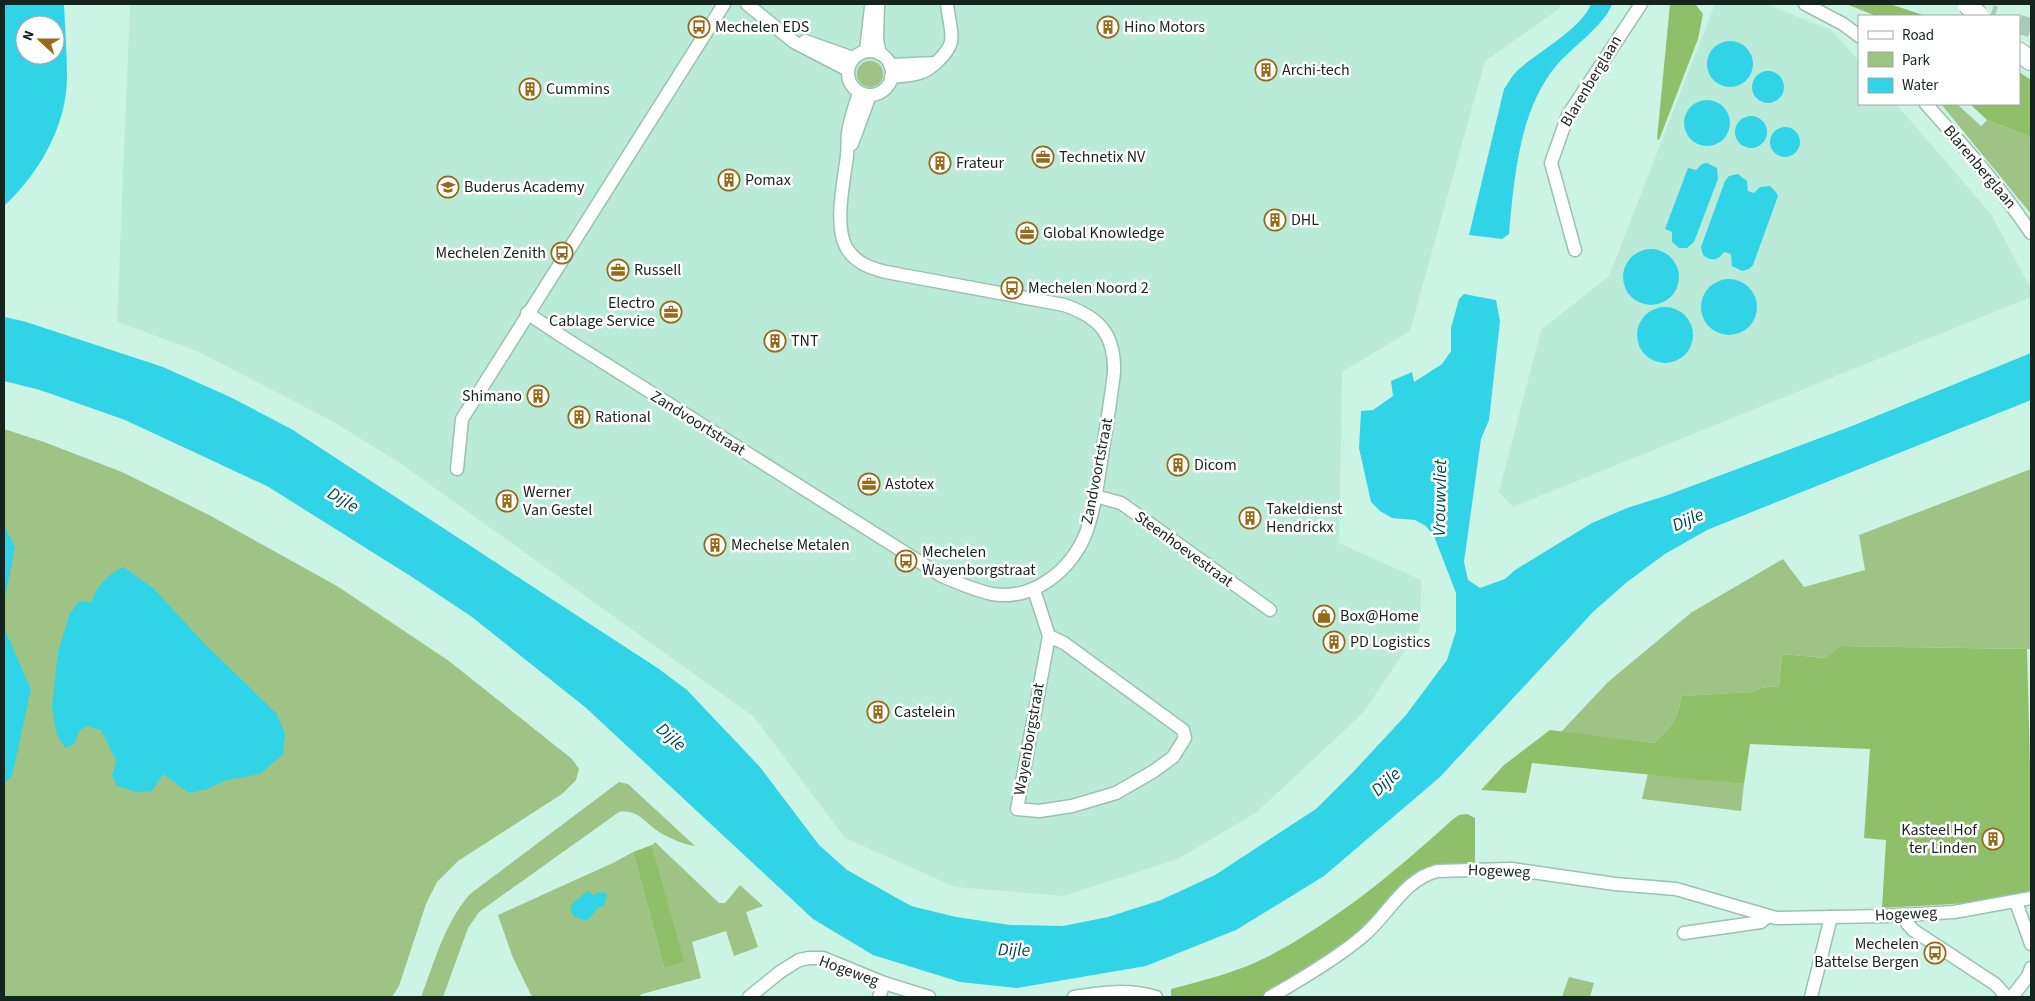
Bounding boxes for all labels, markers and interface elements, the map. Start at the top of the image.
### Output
north arrow [15,15,65,65]
bus stop icon: Mechelen EDS [687,15,711,39]
building icon: Hino Motors [1096,15,1120,39]
legend [1858,15,2020,105]
place label: Mechelen EDS [715,16,809,38]
place label: Hino Motors [1124,16,1205,38]
text: Road [1902,25,1934,46]
text: N [18,28,40,44]
street label: Blarenberglaan [1555,31,1627,131]
text: Park [1902,50,1931,71]
building icon: Archi-tech [1254,58,1278,82]
place label: Archi-tech [1282,59,1350,81]
text: Water [1902,75,1939,96]
building icon: Cummins [518,77,542,101]
place label: Cummins [546,78,610,100]
street label: Blarenberglaan [1939,121,2021,213]
office icon: Technetix NV [1031,145,1055,169]
place label: Technetix NV [1059,146,1146,168]
building icon: Frateur [928,151,952,175]
place label: Frateur [956,152,1004,174]
building icon: Pomax [717,168,741,192]
place label: Pomax [745,169,791,191]
school or university icon: Buderus Academy [436,175,460,199]
place label: Buderus Academy [464,176,585,198]
building icon: DHL [1263,208,1287,232]
place label: DHL [1291,209,1319,231]
office icon: Global Knowledge [1015,221,1039,245]
place label: Global Knowledge [1043,222,1164,244]
bus stop icon: Mechelen Zenith [550,241,574,265]
place label: Mechelen Zenith [436,242,546,264]
office icon: Russell [606,258,630,282]
place label: Russell [634,259,681,281]
bus stop icon: Mechelen Noord 2 [1000,276,1024,300]
place label: Mechelen Noord 2 [1028,277,1149,299]
place label: Electro Cablage Service [549,292,655,332]
office icon: Electro Cablage Service [659,300,683,324]
building icon: TNT [763,329,787,353]
place label: TNT [791,330,819,352]
building icon: Shimano [526,384,550,408]
place label: Shimano [462,385,522,407]
street label: Zandvoortstraat [646,385,750,461]
building icon: Rational [567,405,591,429]
place label: Rational [595,406,651,428]
street label: Zandvoortstraat [1076,415,1118,526]
building icon: Dicom [1166,453,1190,477]
place label: Dicom [1194,454,1237,476]
water label: Vrouwvliet [1427,458,1453,537]
office icon: Astotex [857,472,881,496]
place label: Astotex [885,473,934,495]
water label: Dijle [323,481,364,519]
place label: Werner Van Gestel [523,481,592,521]
building icon: Werner Van Gestel [495,489,519,513]
place label: Takeldienst Hendrickx [1266,498,1343,538]
water label: Dijle [1668,502,1708,538]
street label: Steenhoevestraat [1130,506,1238,593]
building icon: Takeldienst Hendrickx [1238,506,1262,530]
building icon: Mechelse Metalen [703,533,727,557]
place label: Mechelse Metalen [731,534,850,556]
place label: Mechelen Wayenborgstraat [922,541,1036,581]
bus stop icon: Mechelen Wayenborgstraat [894,549,918,573]
shop icon: Box@Home [1312,604,1336,628]
place label: Box@Home [1340,605,1419,627]
building icon: PD Logistics [1322,630,1346,654]
place label: PD Logistics [1350,631,1430,653]
street label: Wayenborgstraat [1008,681,1050,797]
building icon: Castelein [866,700,890,724]
place label: Castelein [894,701,955,723]
water label: Dijle [651,717,692,757]
water label: Dijle [1366,762,1407,802]
place label: Kasteel Hof ter Linden [1901,819,1978,859]
building icon: Kasteel Hof ter Linden [1981,827,2005,851]
street label: Hogeweg [1468,859,1530,883]
street label: Hogeweg [1874,901,1938,927]
place label: Mechelen Battelse Bergen [1814,933,1919,973]
water label: Dijle [998,937,1031,963]
bus stop icon: Mechelen Battelse Bergen [1923,941,1947,965]
street label: Hogeweg [816,950,882,992]

